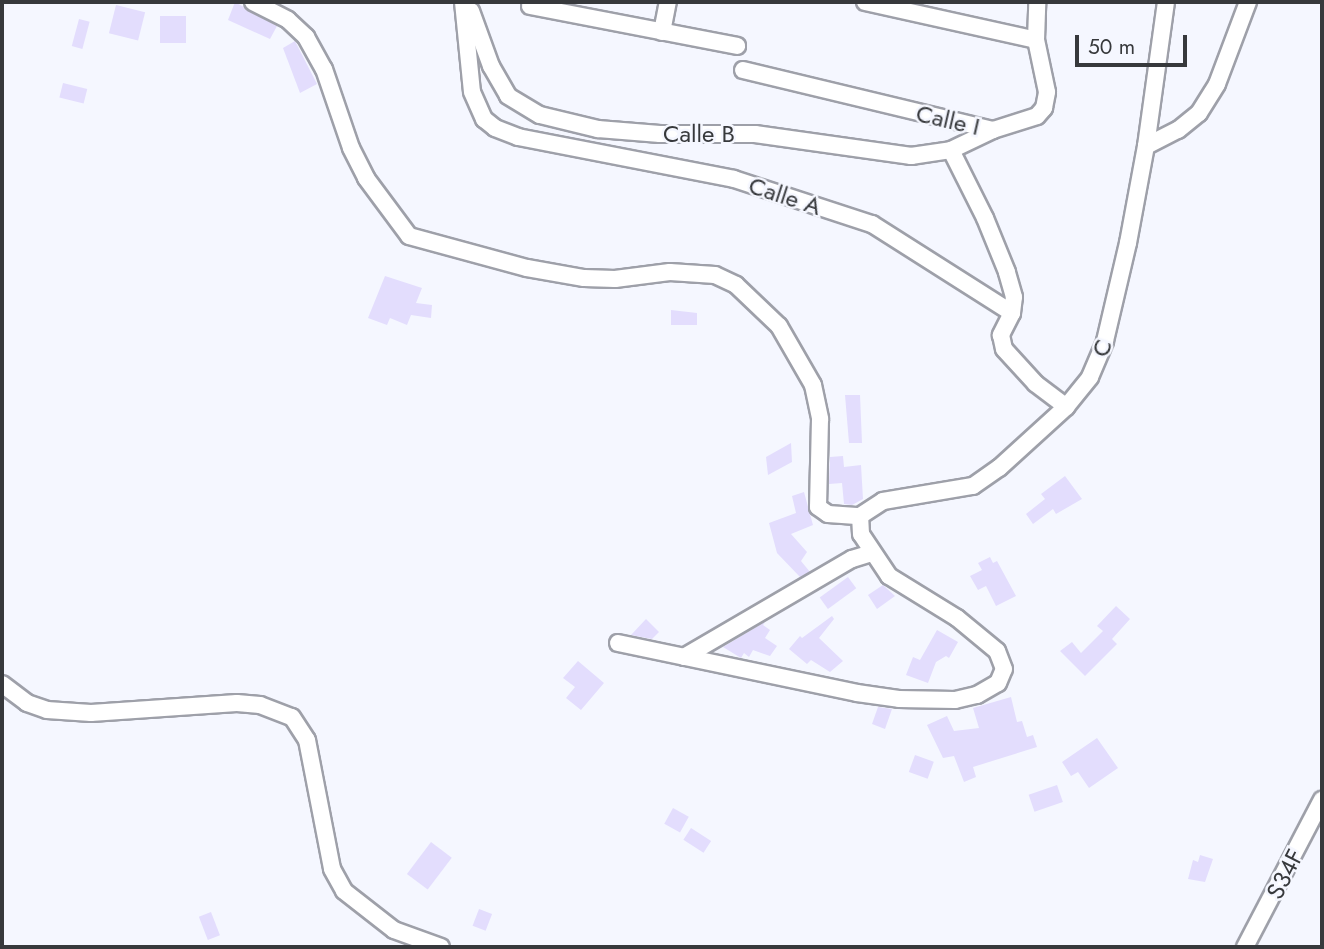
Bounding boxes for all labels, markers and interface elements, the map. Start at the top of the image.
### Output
scale bar [1079,21,1191,65]
text: 50 m [1088,32,1135,62]
street label: Calle I [913,99,983,141]
street label: Calle B [663,120,735,148]
street label: Calle A [745,171,825,221]
street label: C [1086,336,1118,360]
street label: S34F [1260,844,1310,904]

